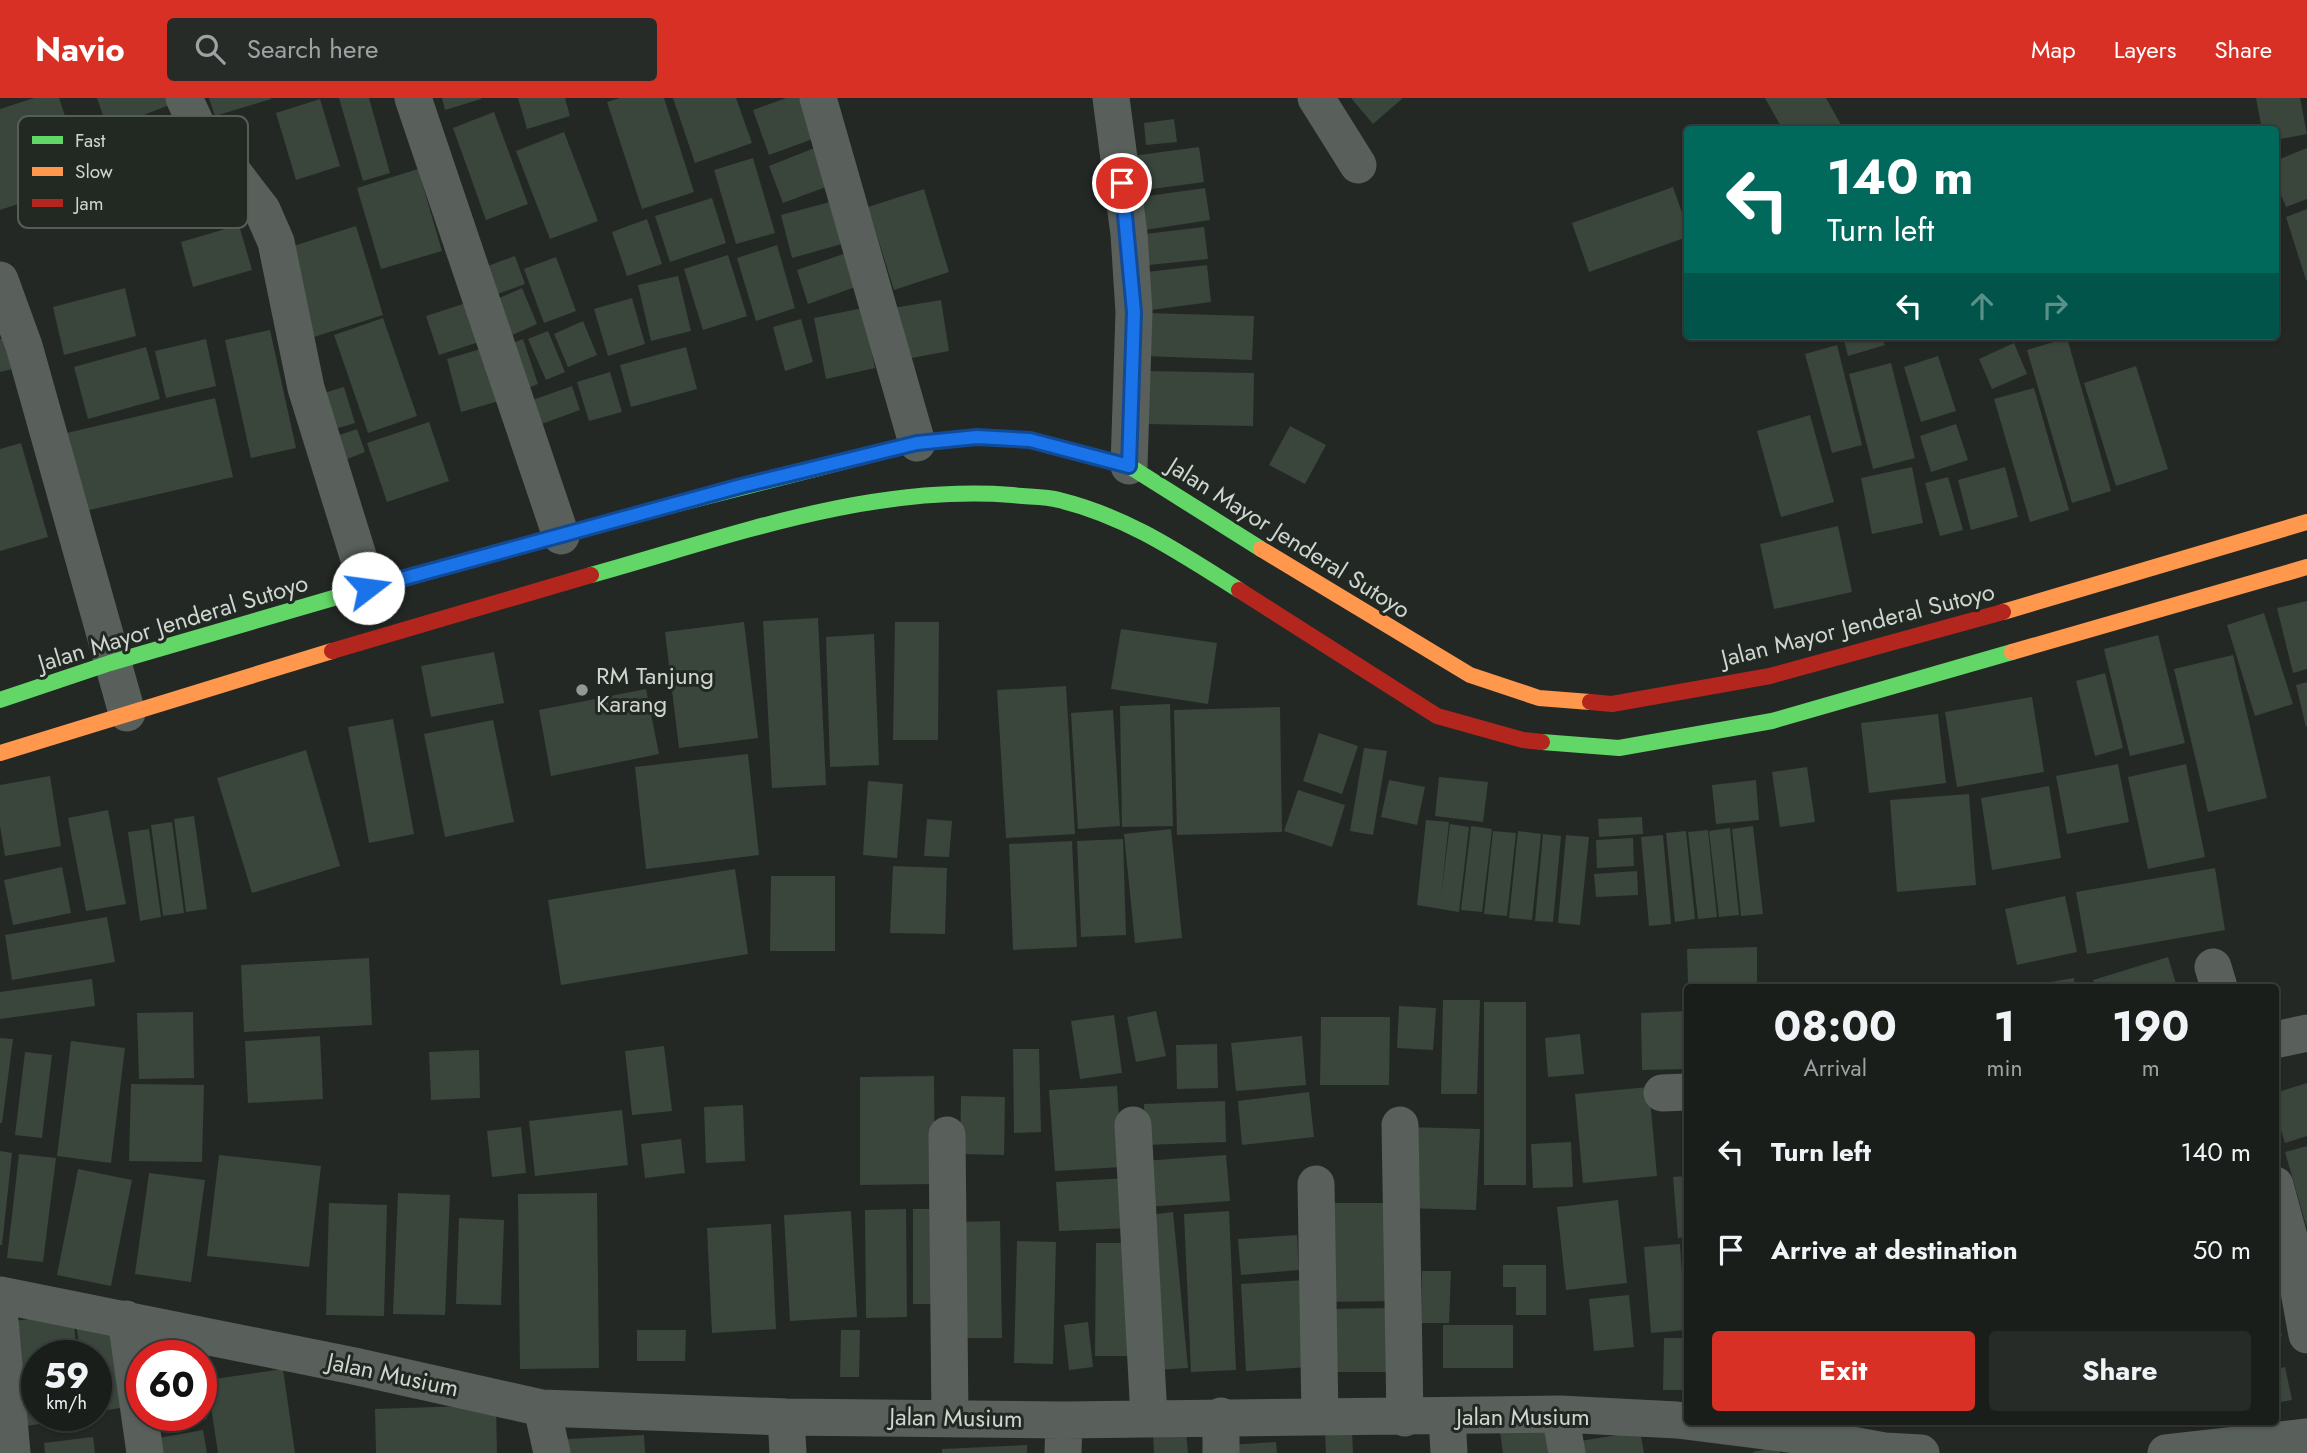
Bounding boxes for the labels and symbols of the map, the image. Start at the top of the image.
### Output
legend [18,116,248,228]
text: Fast [75,127,106,154]
pin [1092,153,1152,213]
text: Slow [75,158,113,185]
text: Jam [72,190,104,217]
street label: Jalan Mayor Jenderal Sutoyo [1158,447,1418,627]
position arrow [331,551,405,625]
street label: Jalan Mayor Jenderal Sutoyo [31,565,312,681]
street label: Jalan Mayor Jenderal Sutoyo [1715,574,1998,676]
place label: RM Tanjung Karang [596,658,714,721]
marker: RM Tanjung Karang [574,682,590,698]
speed limit sign: 60 [126,1340,217,1431]
street label: Jalan Musium [321,1343,462,1406]
street label: Jalan Musium [886,1399,1023,1436]
street label: Jalan Musium [1453,1399,1590,1434]

